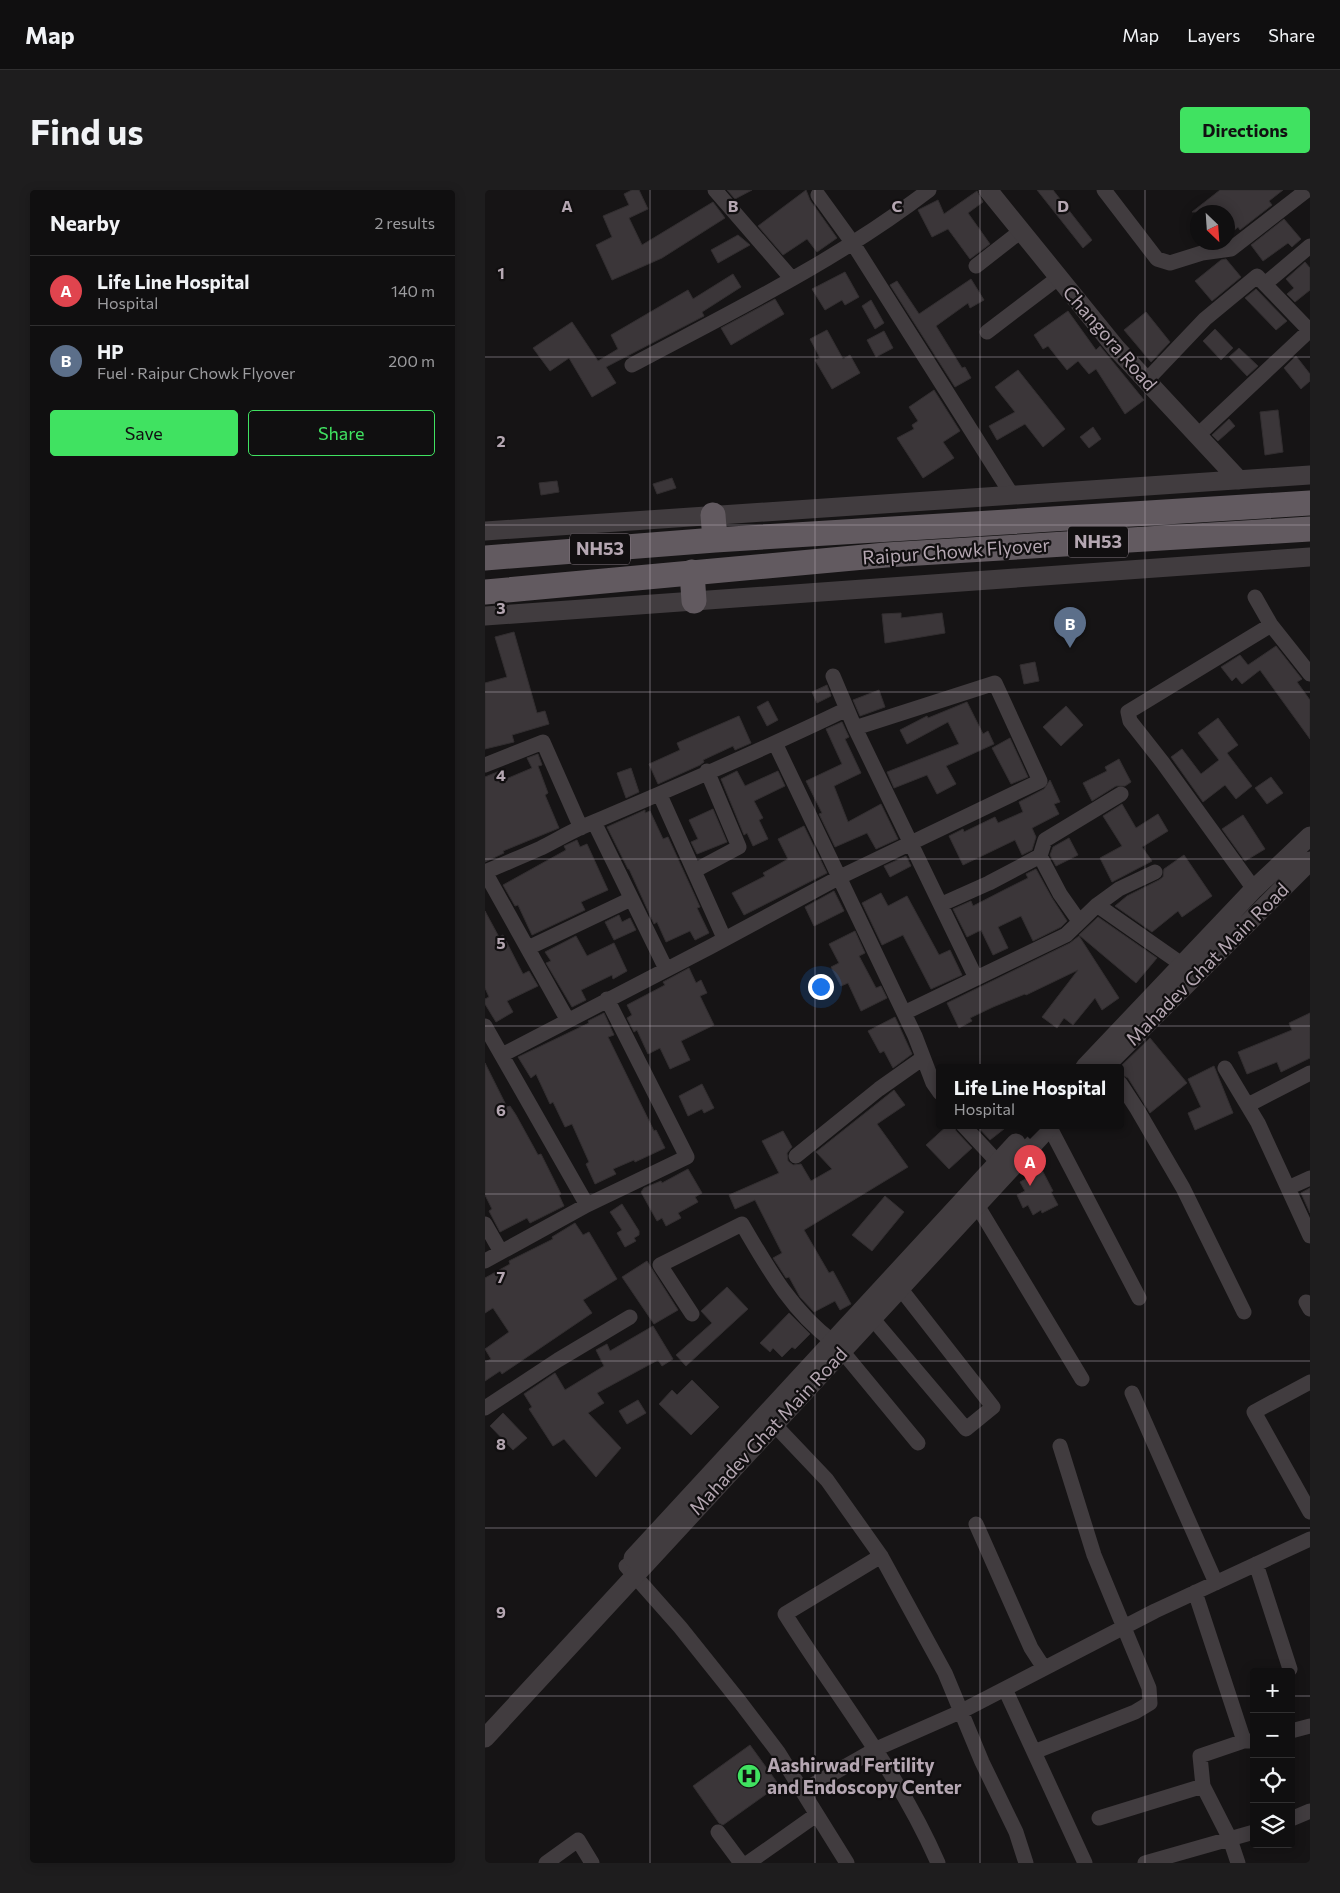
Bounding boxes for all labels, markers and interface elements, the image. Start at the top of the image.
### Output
text: Map [25,20,75,49]
text: Map [1122,24,1159,46]
text: Layers [1187,24,1240,46]
text: Share [1268,24,1315,46]
button: Directions [1180,107,1310,153]
text: Find us [30,109,144,152]
text: A [561,196,573,215]
text: B [728,196,739,215]
text: C [892,196,903,215]
text: D [1057,196,1069,215]
north arrow [1190,205,1235,250]
text: Nearby [50,210,120,235]
text: 2 results [374,213,435,232]
text: 1 [497,263,505,282]
text: Life Line Hospital [97,270,249,293]
street label: Changora Road [1059,280,1162,395]
text: A [60,281,72,300]
text: 140 m [391,281,435,300]
text: Hospital [97,293,158,312]
text: HP [97,340,124,363]
text: B [61,351,71,370]
text: 200 m [388,351,435,370]
text: Fuel · Raipur Chowk Flyover [97,363,296,382]
button: Save [50,410,238,456]
button: Share [248,410,435,456]
text: 2 [496,431,506,450]
road number: NH53 [1068,527,1128,558]
street label: Raipur Chowk Flyover [861,532,1051,569]
road number: NH53 [570,534,630,564]
text: 3 [496,598,506,617]
pin: B [1054,607,1086,648]
text: 4 [496,765,506,784]
street label: Mahadev Ghat Main Road [1120,877,1293,1050]
text: 5 [496,933,506,952]
your location [808,974,834,1000]
popup [936,1064,1124,1129]
text: Life Line Hospital [954,1076,1106,1099]
text: Hospital [954,1099,1015,1118]
text: 6 [496,1100,506,1119]
pin: A [1014,1145,1046,1186]
text: 7 [497,1267,506,1286]
street label: Mahadev Ghat Main Road [684,1342,851,1519]
text: 8 [496,1434,506,1453]
text: 9 [496,1602,506,1621]
map controls [1250,1668,1295,1848]
button: + [1250,1668,1295,1713]
button: − [1250,1713,1295,1758]
place label: Aashirwad Fertility and Endoscopy Center [767,1753,962,1798]
button: locate [1250,1758,1295,1803]
hospital icon: Aashirwad Fertility and Endoscopy Center [736,1763,762,1789]
button: layers [1250,1803,1295,1848]

